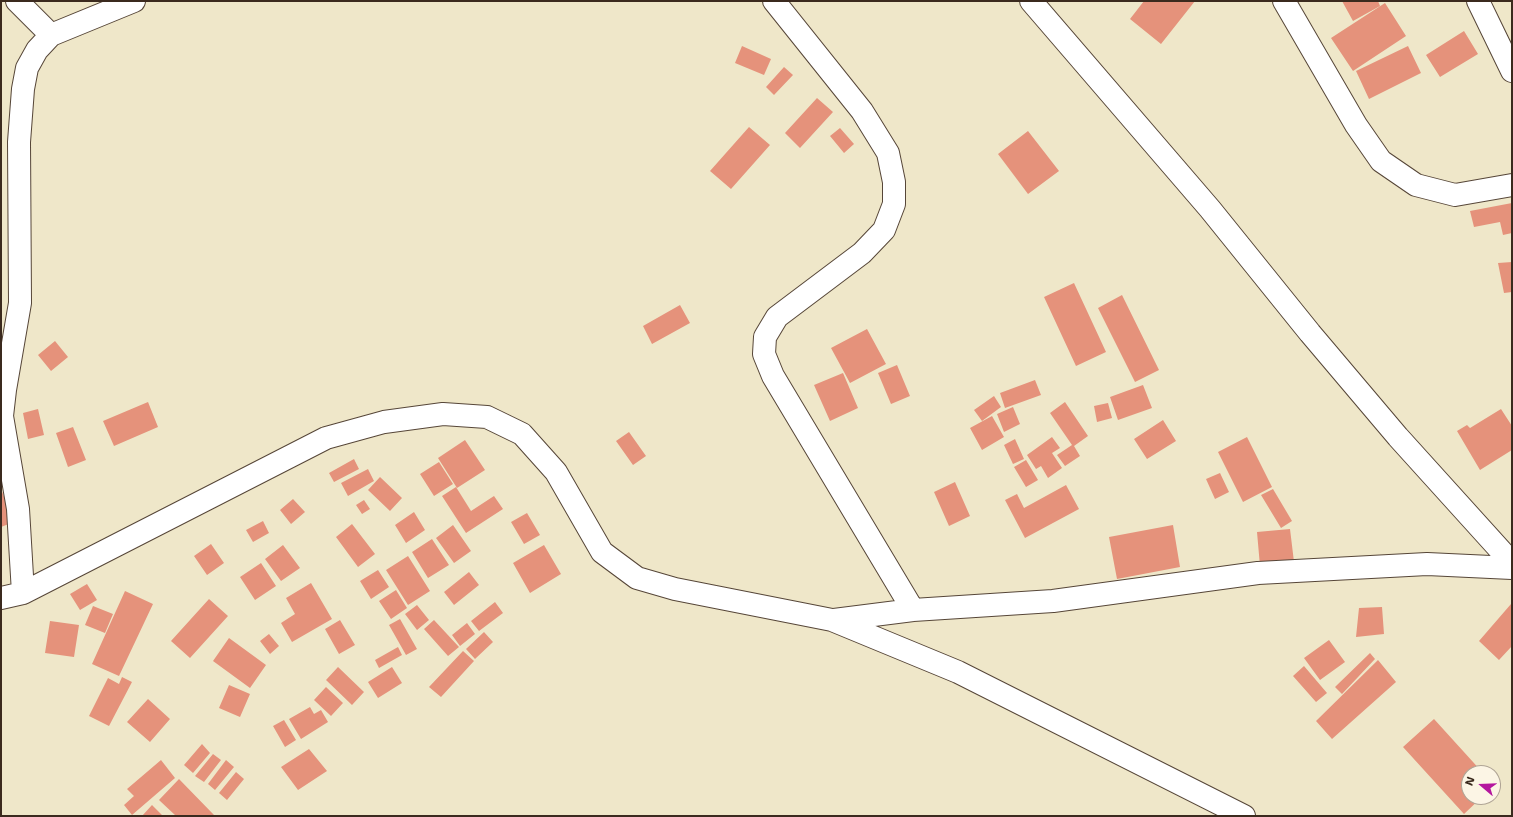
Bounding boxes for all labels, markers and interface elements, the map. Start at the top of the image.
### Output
north arrow [1461,765,1501,805]
text: N [1462,775,1479,788]

